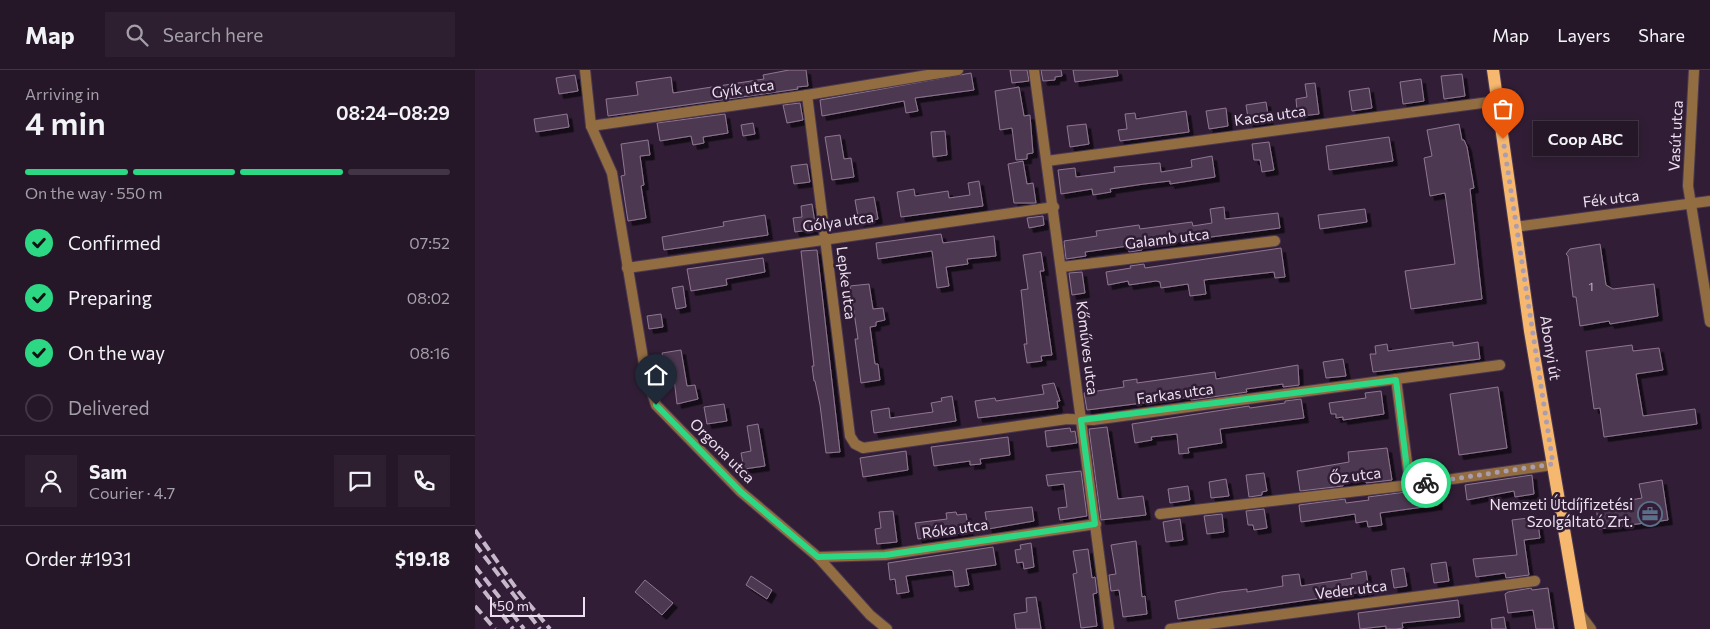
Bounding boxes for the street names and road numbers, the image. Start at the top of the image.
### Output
street label: Gyík utca [710,75,775,101]
street label: Vasút utca [1664,100,1686,172]
street label: Kacsa utca [1233,101,1307,129]
street label: Fék utca [1582,186,1640,210]
street label: Gólya utca [801,207,875,235]
street label: Galamb utca [1124,224,1210,252]
street label: Lepke utca [834,245,860,321]
street label: Kőműves utca [1073,300,1103,396]
street label: Abonyi út [1537,314,1565,382]
street label: Farkas utca [1135,379,1214,407]
street label: Orgona utca [687,414,759,486]
street label: Őz utca [1328,462,1382,487]
street label: Róka utca [920,514,989,542]
street label: Veder utca [1314,576,1388,602]

